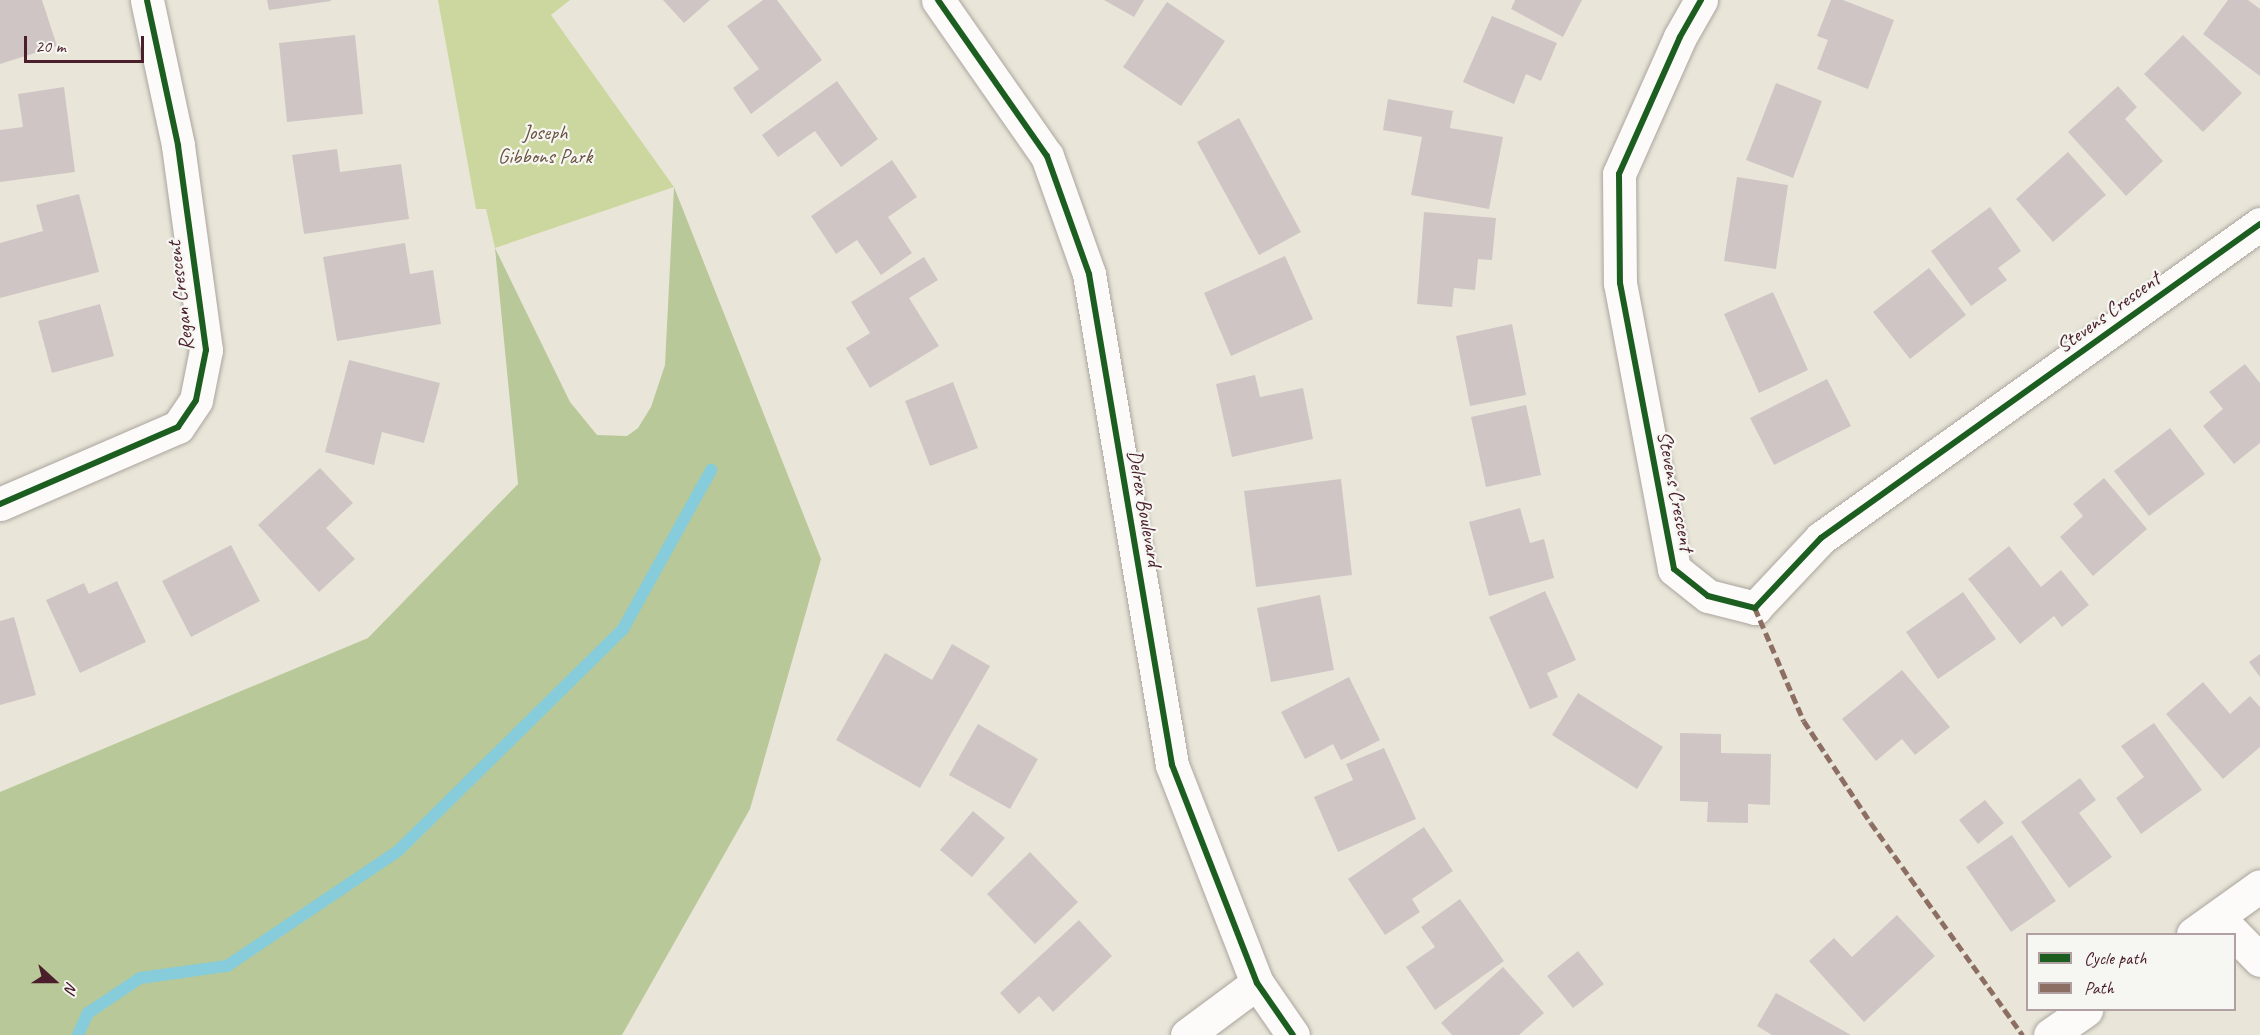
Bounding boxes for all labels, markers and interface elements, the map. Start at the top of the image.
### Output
scale bar [27,24,147,62]
text: 20 m [35,35,66,57]
park label: Joseph Gibbons Park [497,119,593,169]
street label: Regan Crescent [161,239,199,353]
street label: Stevens Crescent [2051,266,2165,358]
street label: Stevens Crescent [1652,429,1700,553]
street label: Delrex Boulevard [1122,448,1168,568]
legend [2026,933,2236,1011]
text: Cycle path [2084,947,2146,969]
north arrow [24,951,84,1011]
text: Path [2084,977,2114,999]
text: N [60,979,82,996]

